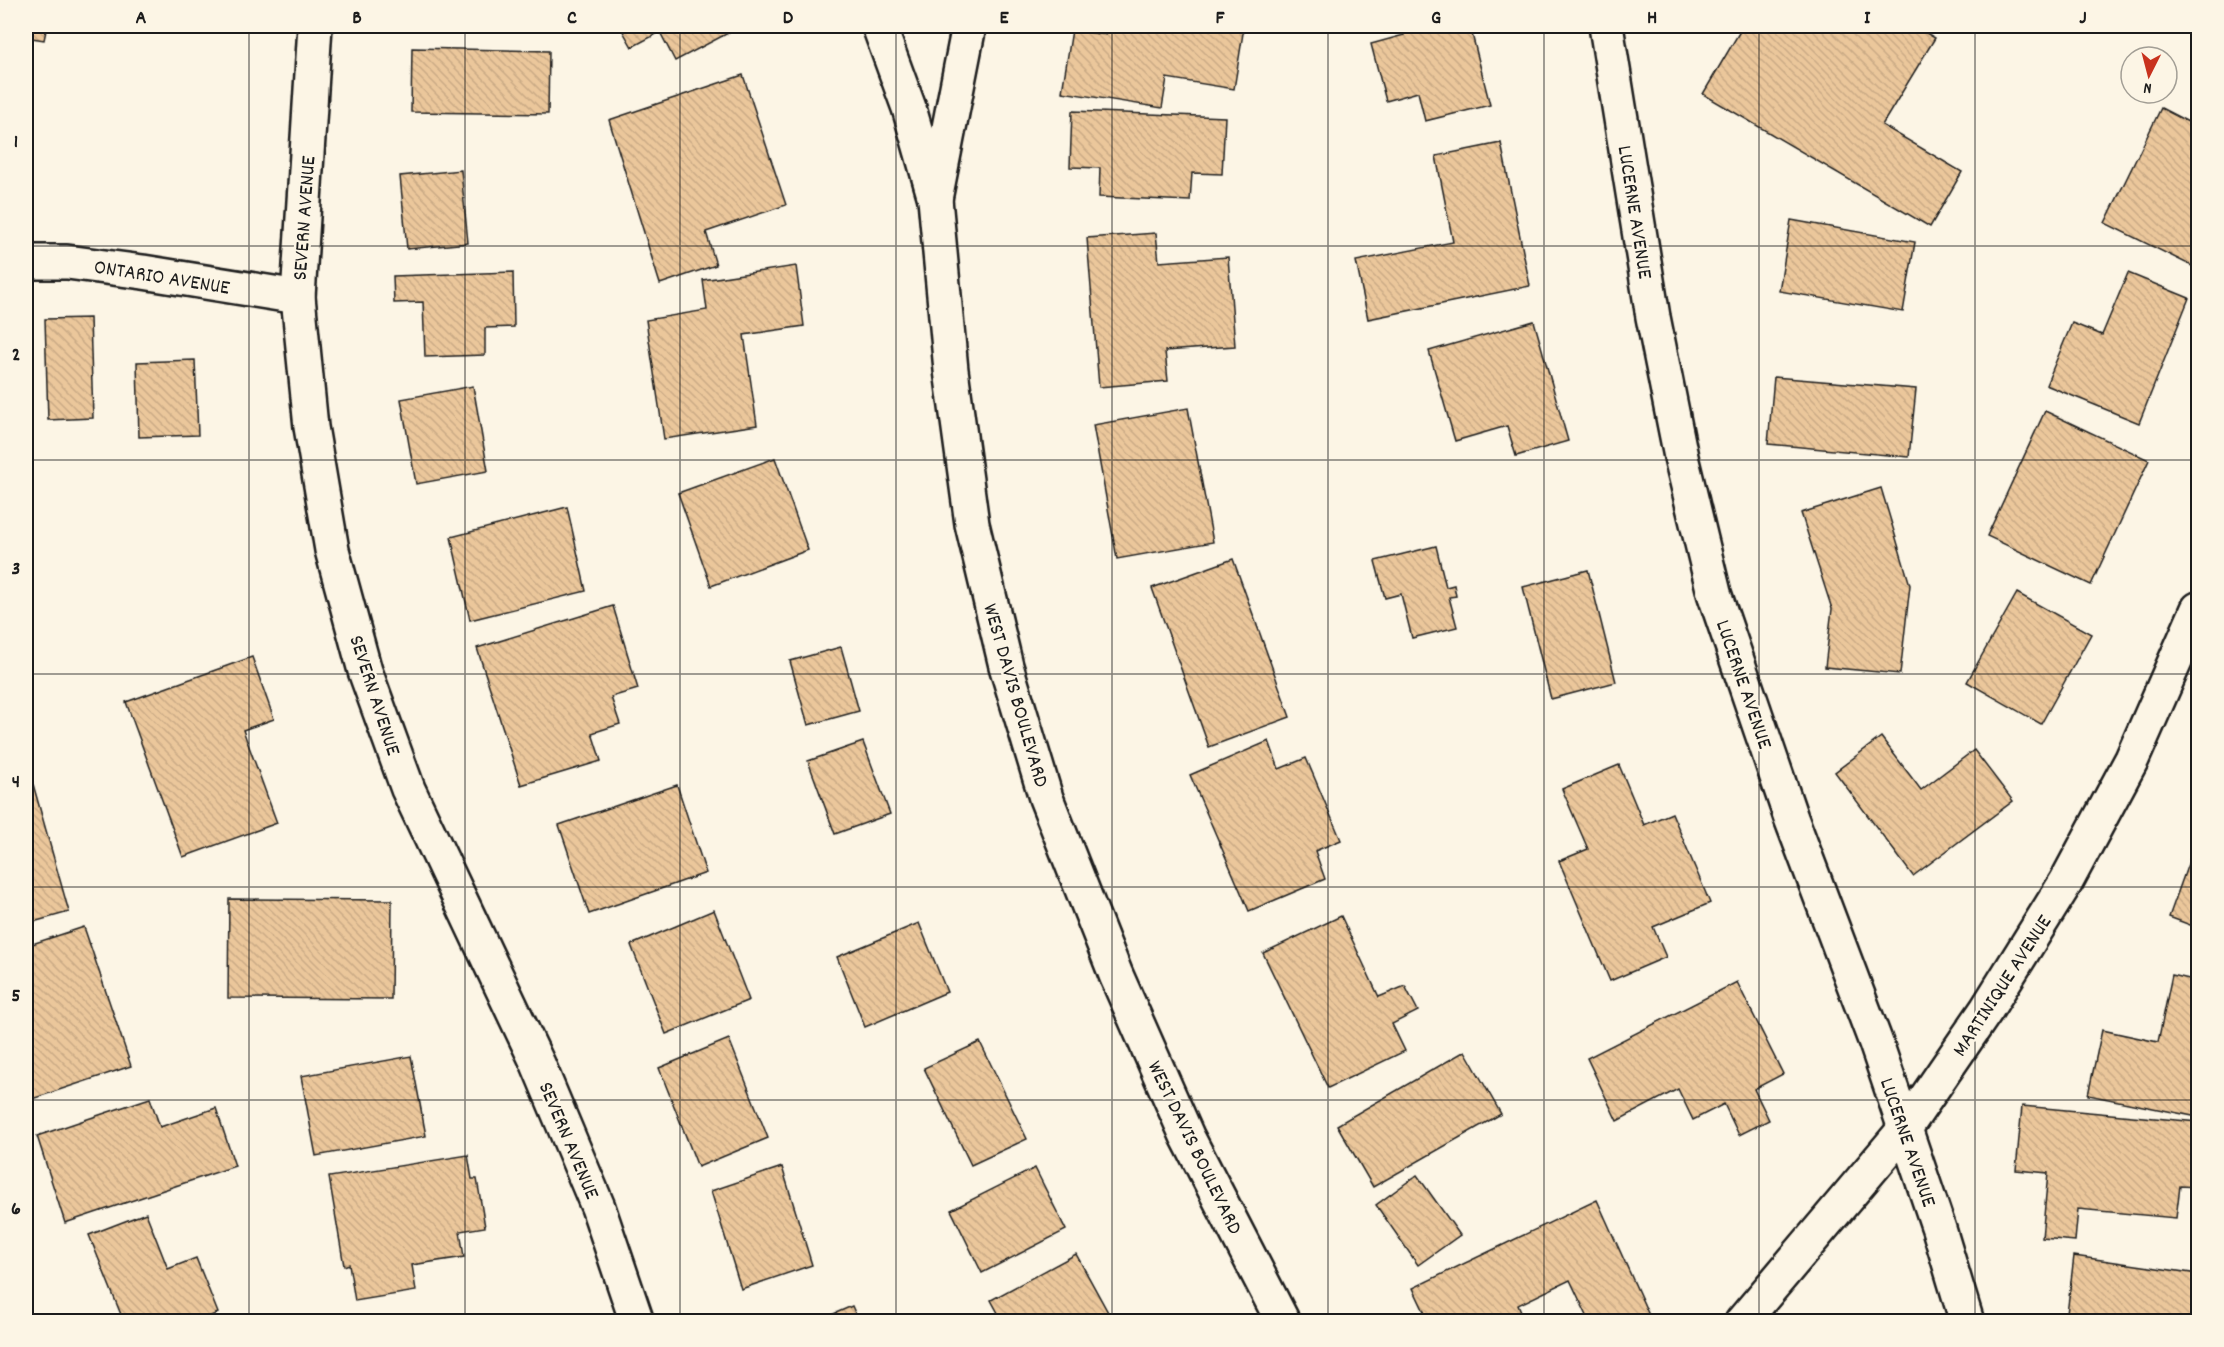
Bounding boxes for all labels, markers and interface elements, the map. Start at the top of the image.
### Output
text: A [136,5,147,33]
text: B [352,5,362,33]
text: C [567,5,577,33]
text: D [783,5,794,33]
text: E [999,5,1009,33]
text: F [1216,5,1226,33]
text: G [1431,5,1441,33]
text: H [1647,5,1657,33]
text: I [1864,5,1871,33]
text: J [2079,5,2087,33]
north arrow [2119,45,2179,105]
text: N [2142,76,2153,99]
text: 1 [14,129,18,157]
street label: LUCERNE AVENUE [1608,144,1658,282]
street label: SEVERN AVENUE [287,154,325,282]
street label: ONTARIO AVENUE [92,253,232,305]
text: 2 [12,342,20,370]
text: 3 [12,556,20,584]
street label: WEST DAVIS BOULEVARD [974,600,1055,791]
street label: LUCERNE AVENUE [1706,616,1778,754]
street label: SEVERN AVENUE [340,632,407,760]
text: 4 [12,769,20,797]
street label: MARTINIQUE AVENUE [1946,909,2061,1063]
text: 5 [11,983,21,1011]
street label: WEST DAVIS BOULEVARD [1138,1056,1248,1240]
street label: LUCERNE AVENUE [1870,1074,1942,1212]
street label: SEVERN AVENUE [529,1078,606,1205]
text: 6 [11,1196,21,1224]

